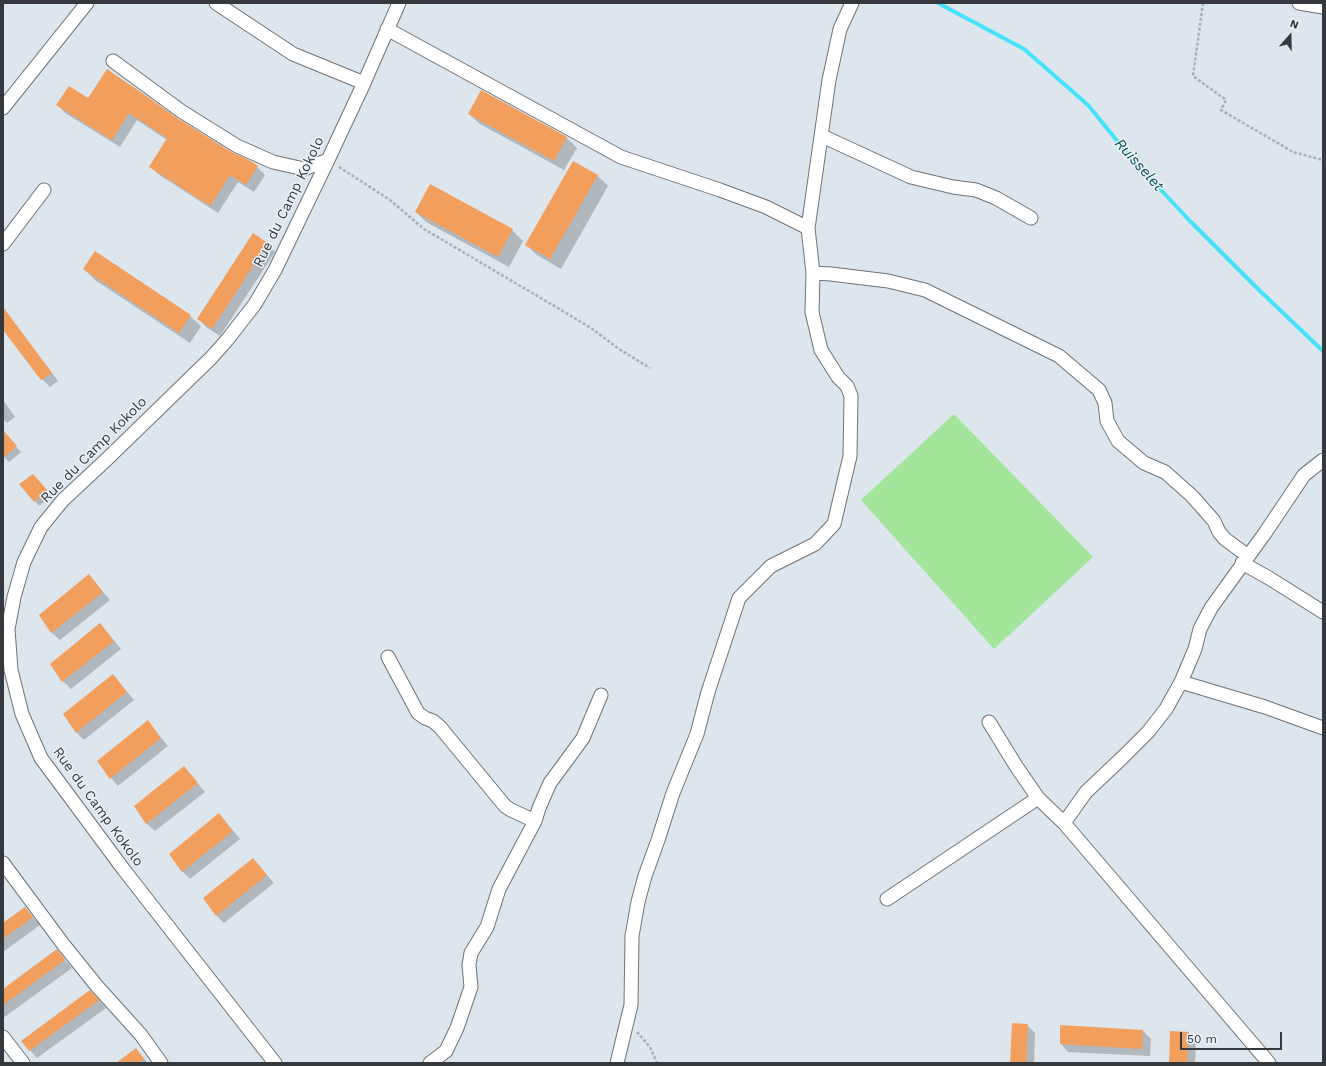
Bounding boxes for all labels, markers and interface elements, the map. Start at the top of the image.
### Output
north arrow [1270,16,1310,56]
text: N [1288,17,1300,32]
street label: Rue du Camp Kokolo [250,134,328,270]
water label: Ruisselet [1111,135,1167,195]
street label: Rue du Camp Kokolo [37,393,151,507]
street label: Rue du Camp Kokolo [49,744,147,870]
scale bar [1182,1024,1284,1050]
text: 50 m [1187,1032,1217,1046]

